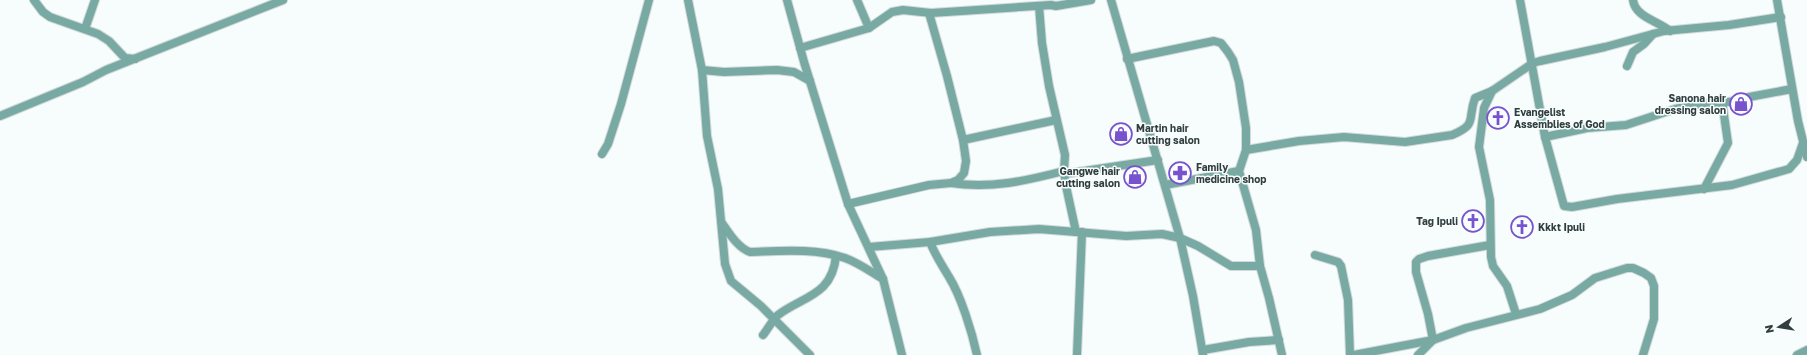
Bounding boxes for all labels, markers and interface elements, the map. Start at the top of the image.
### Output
shop icon: Sanona hair dressing salon [1728,91,1754,117]
place label: Sanona hair dressing salon [1655,92,1726,116]
church icon: Evangelist Assemblies of God [1485,105,1511,131]
place label: Evangelist Assemblies of God [1514,106,1605,130]
shop icon: Martin hair cutting salon [1108,121,1134,147]
place label: Martin hair cutting salon [1136,122,1200,146]
pharmacy icon: Family medicine shop [1167,160,1193,186]
place label: Family medicine shop [1196,161,1266,185]
shop icon: Gangwe hair cutting salon [1122,164,1148,190]
place label: Gangwe hair cutting salon [1056,165,1120,189]
church icon: Tag Ipuli [1460,208,1486,234]
church icon: Kkkt Ipuli [1509,214,1535,240]
place label: Tag Ipuli [1416,215,1458,227]
place label: Kkkt Ipuli [1538,221,1585,233]
north arrow [1759,307,1799,347]
text: N [1762,324,1776,335]

